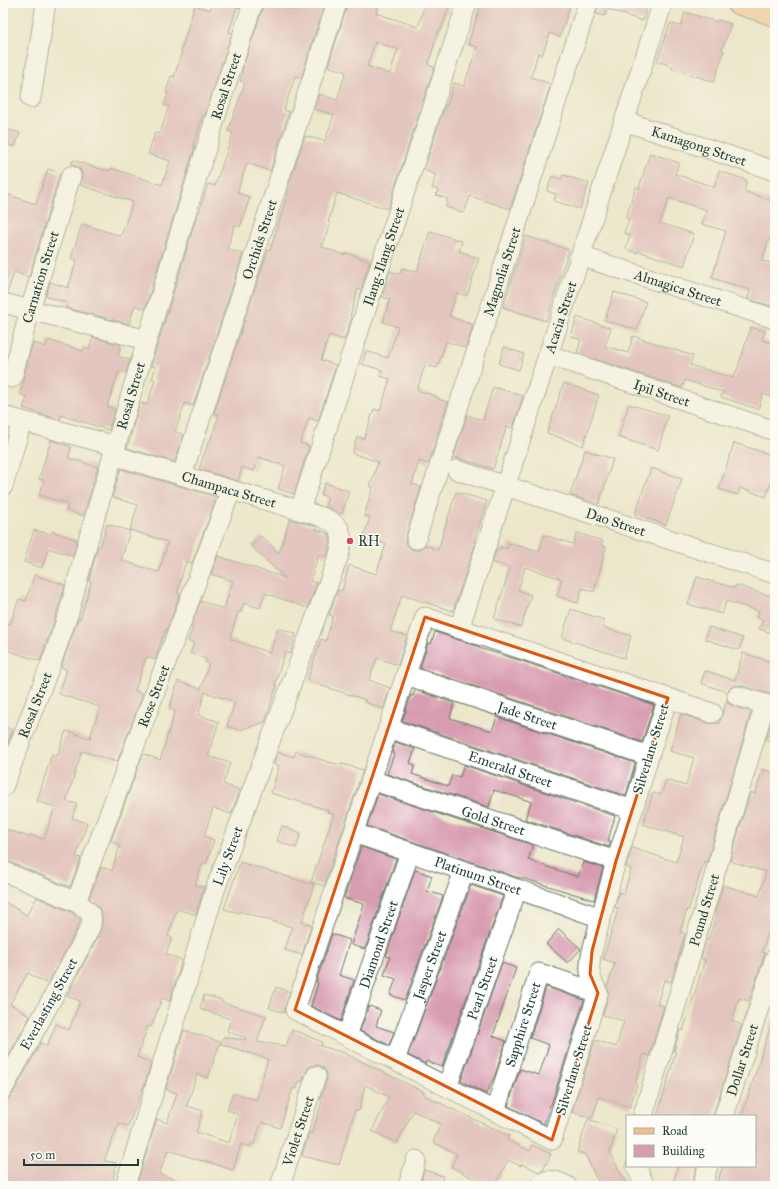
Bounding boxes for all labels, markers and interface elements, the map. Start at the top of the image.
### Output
street label: Rosal Street [207,50,245,122]
street label: Kamagong Street [649,122,749,170]
street label: Orchids Street [238,197,280,282]
street label: Ilang-Ilang Street [359,205,408,308]
street label: Magnolia Street [480,225,524,318]
street label: Carnation Street [18,229,62,325]
street label: Almagica Street [631,265,724,310]
street label: Acacia Street [541,279,580,356]
street label: Rosal Street [113,360,149,431]
street label: Ipil Street [631,376,692,410]
street label: Champaca Street [180,467,278,511]
street label: Dao Street [584,504,648,540]
place label: RH [358,533,380,550]
marker: RH [345,536,355,546]
street label: Rose Street [134,662,173,730]
street label: Rosal Street [14,669,55,740]
street label: Jade Street [493,697,560,733]
street label: Silverlane Street [629,702,673,796]
street label: Emerald Street [466,747,555,791]
street label: Gold Street [459,802,528,839]
street label: Lily Street [209,824,247,888]
street label: Platinum Street [432,853,524,899]
street label: Pound Street [685,872,723,948]
street label: Diamond Street [355,898,401,991]
street label: Jasper Street [409,928,450,1004]
street label: Pearl Street [463,954,501,1022]
street label: Everlasting Street [17,955,81,1053]
street label: Sapphire Street [501,980,544,1069]
street label: Dollar Street [723,1022,762,1098]
street label: Silverlane Street [552,1023,596,1117]
street label: Violet Street [278,1093,317,1169]
legend [626,1115,756,1167]
text: Road [662,1124,688,1138]
scale bar [24,1141,138,1167]
text: Building [662,1144,705,1159]
text: 50 m [30,1148,55,1162]

